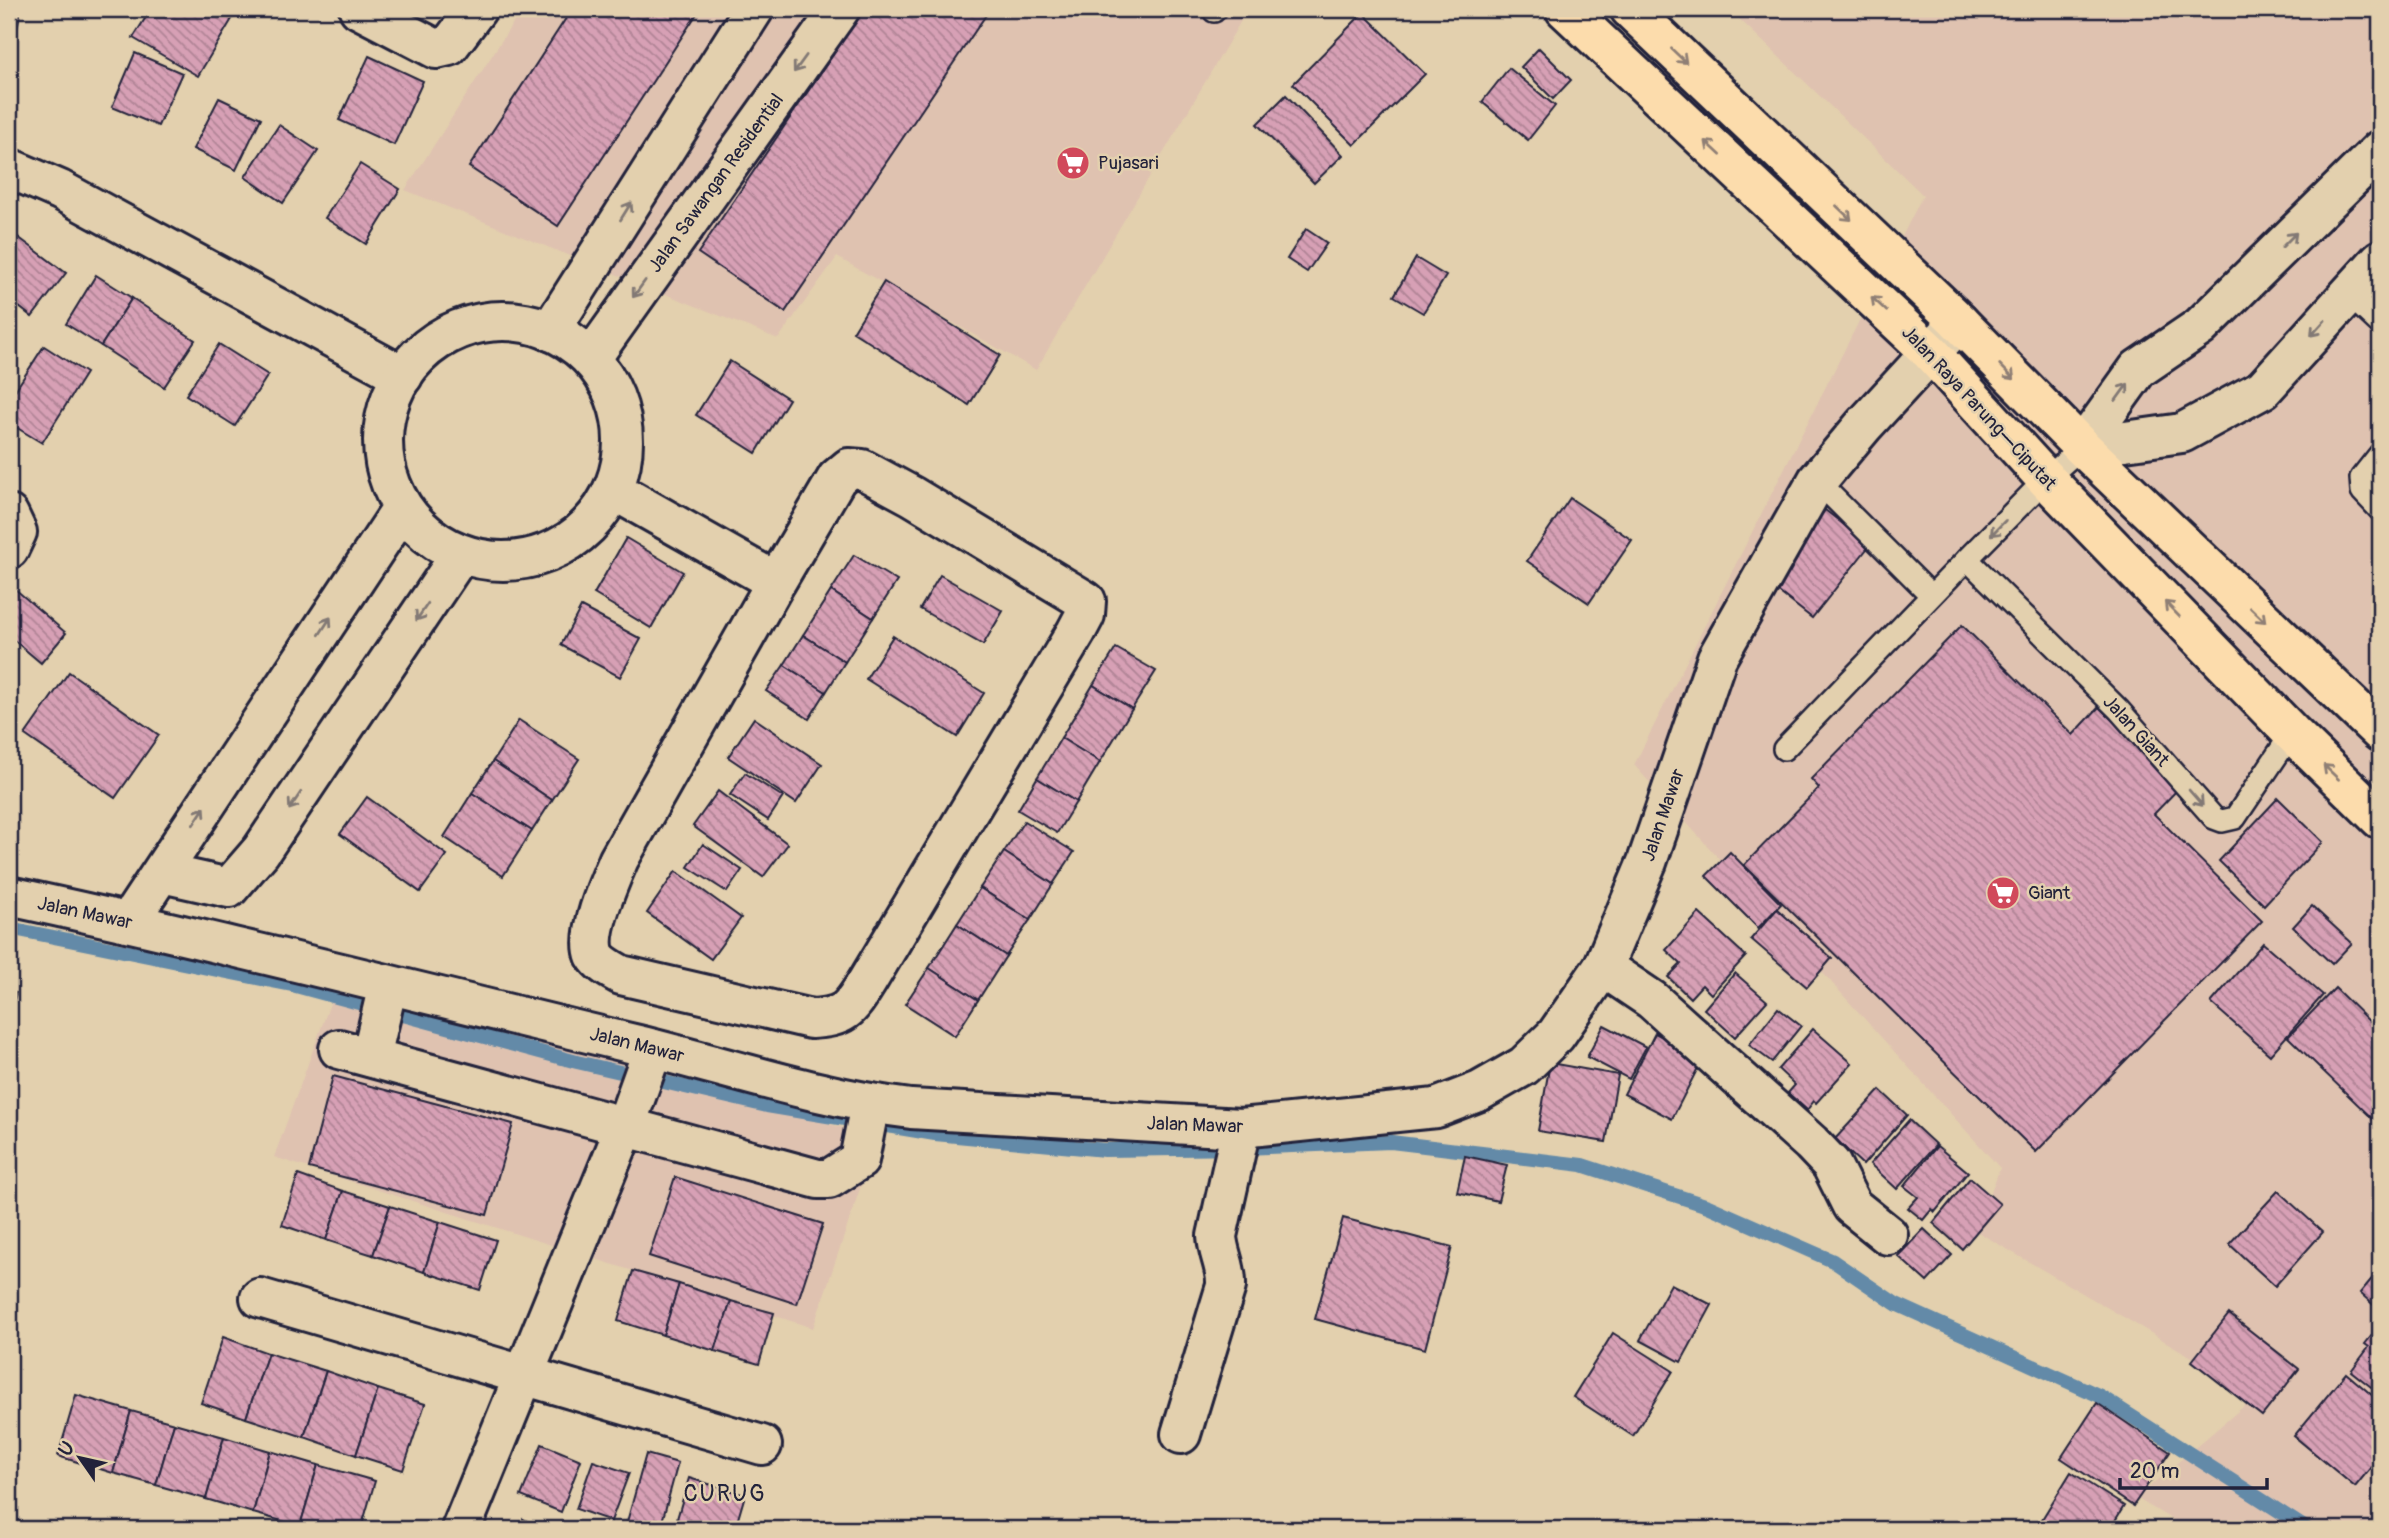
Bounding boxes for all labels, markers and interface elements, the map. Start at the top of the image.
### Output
one-way arrow [1671,47,1688,64]
one-way arrow [793,54,807,73]
street label: Jalan Sawangan Residential [643,89,789,277]
one-way arrow [1704,140,1722,156]
supermarket icon: Pujasari [1054,144,1092,182]
place label: Pujasari [1098,151,1159,175]
one-way arrow [619,202,633,221]
one-way arrow [1835,204,1852,221]
one-way arrow [2280,231,2297,248]
one-way arrow [632,279,647,298]
one-way arrow [1871,295,1888,312]
one-way arrow [2310,319,2326,337]
street label: Jalan Raya Parung—Ciputat [1896,321,2062,496]
one-way arrow [1998,363,2015,380]
one-way arrow [2115,383,2129,402]
one-way arrow [1989,519,2006,536]
one-way arrow [2163,601,2180,618]
one-way arrow [415,602,429,621]
one-way arrow [2250,606,2267,623]
one-way arrow [318,617,332,636]
street label: Jalan Giant [2098,690,2175,772]
one-way arrow [2323,763,2340,780]
street label: Jalan Mawar [1636,765,1690,865]
one-way arrow [2188,789,2204,807]
one-way arrow [288,790,302,810]
one-way arrow [192,807,207,826]
supermarket icon: Giant [1984,874,2022,912]
place label: Giant [2028,881,2071,905]
street label: Jalan Mawar [35,891,135,935]
street label: Jalan Mawar [587,1022,687,1068]
street label: Jalan Mawar [1146,1111,1244,1139]
north arrow [46,1422,116,1492]
text: U [53,1437,80,1461]
scale bar [2120,1447,2266,1491]
text: 20 m [2130,1458,2179,1485]
district label: CURUG [683,1479,767,1508]

